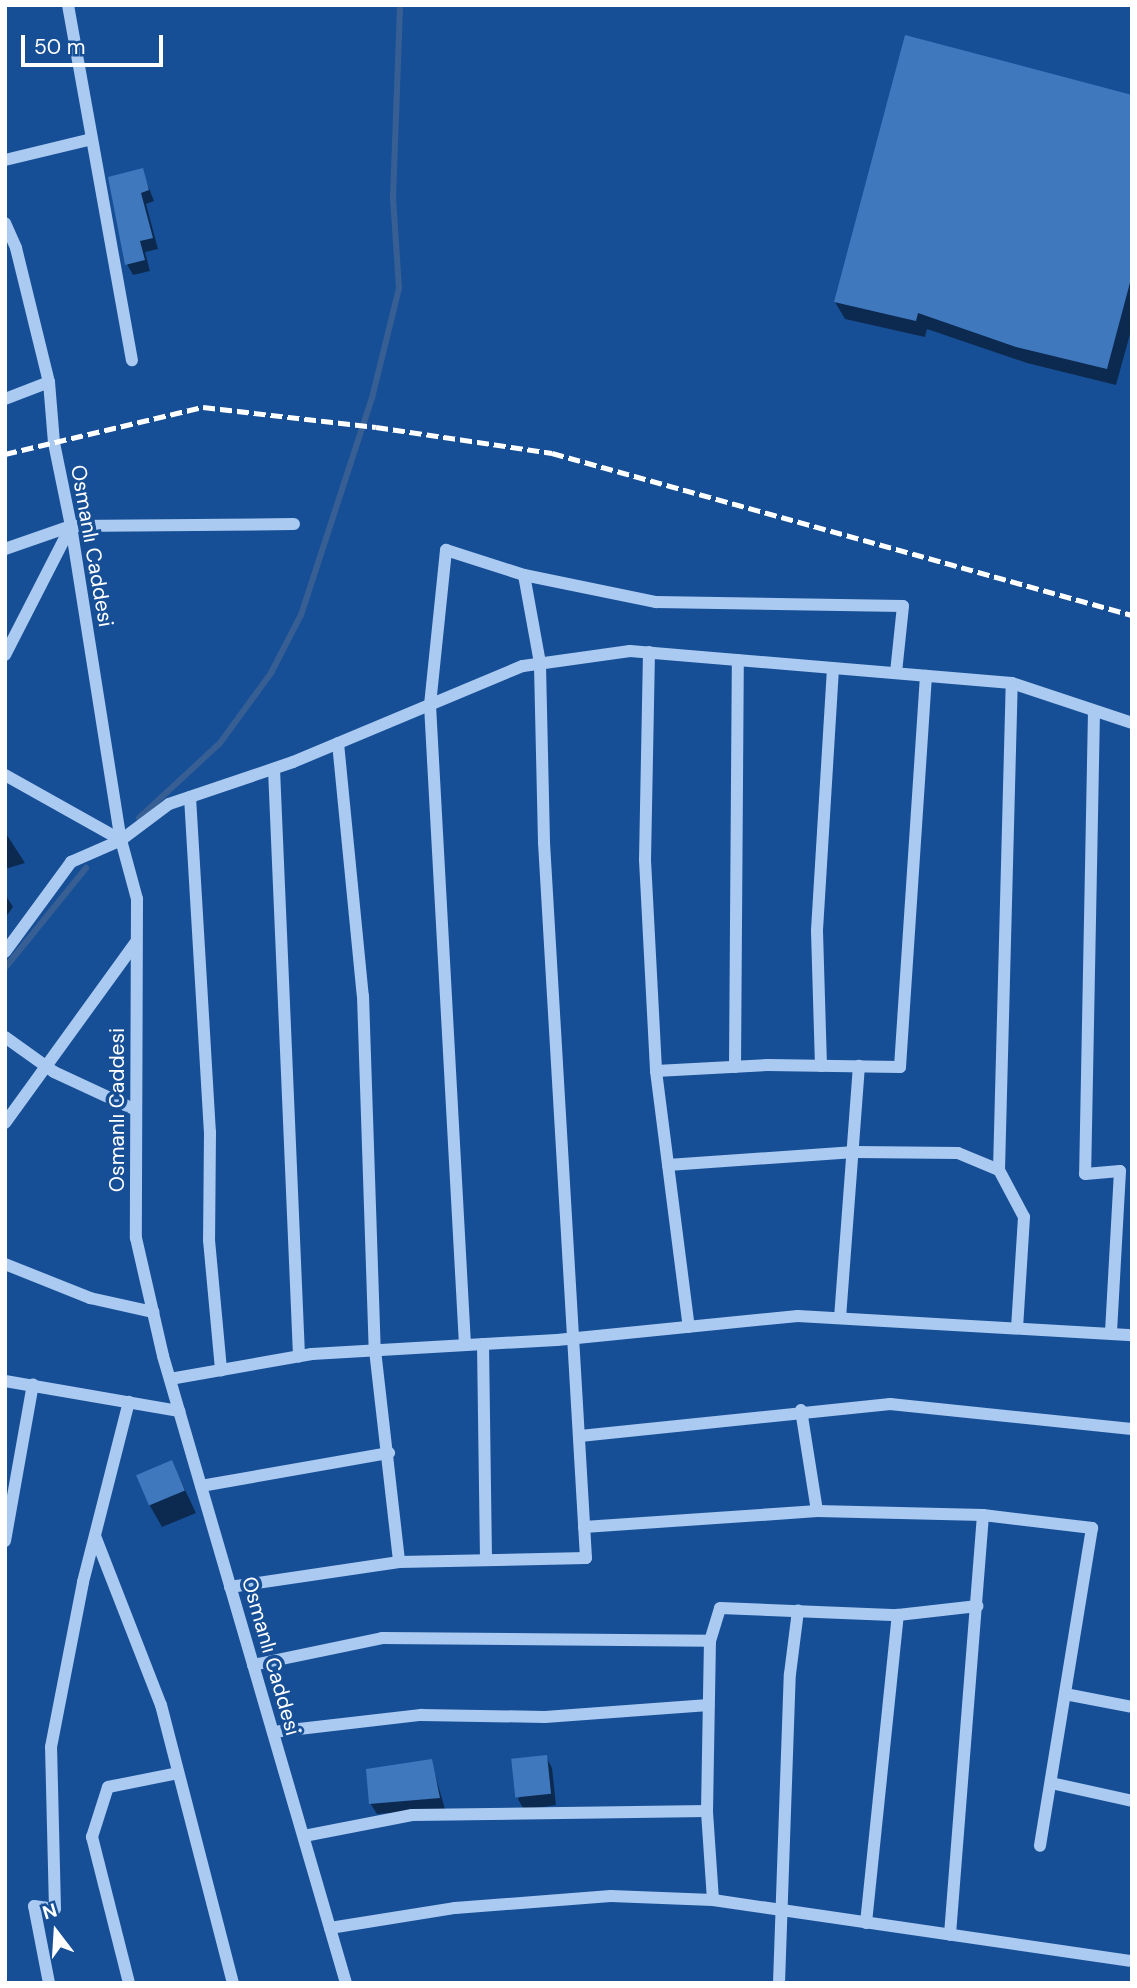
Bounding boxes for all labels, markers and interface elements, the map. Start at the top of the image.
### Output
scale bar [24,21,166,65]
text: 50 m [34,33,85,61]
street label: Osmanlı Caddesi [65,463,119,629]
street label: Osmanlı Caddesi [104,1028,130,1192]
street label: Osmanlı Caddesi [236,1574,306,1738]
north arrow [21,1897,91,1967]
text: N [39,1897,60,1925]

